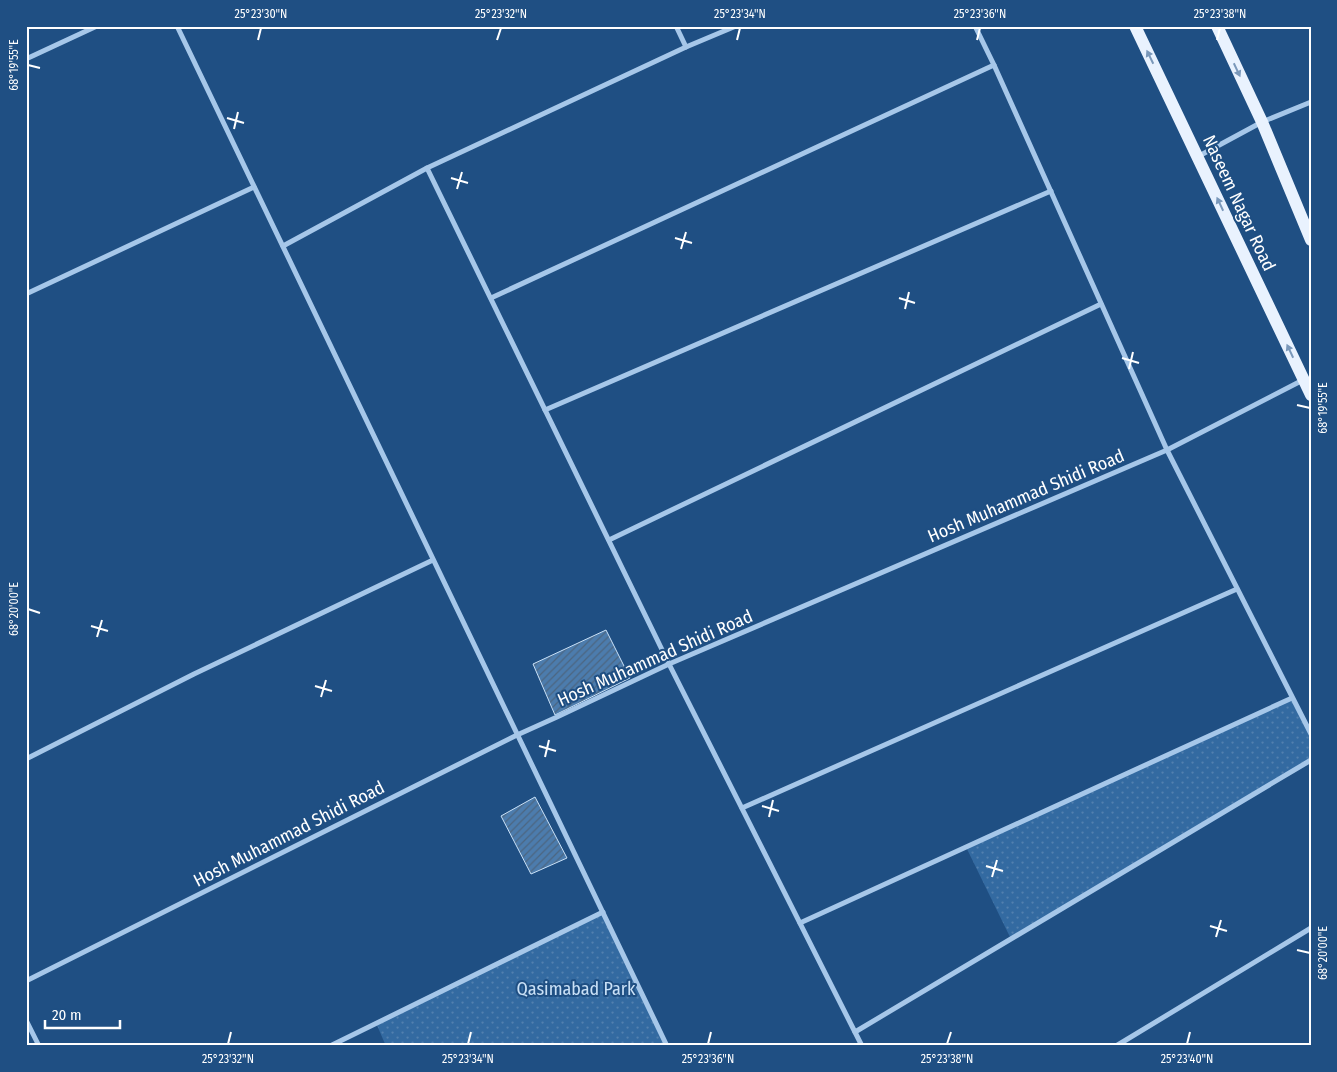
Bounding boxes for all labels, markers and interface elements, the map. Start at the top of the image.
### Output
text: 25°23'30"N [235,7,287,21]
text: 25°23'32"N [475,7,527,21]
text: 25°23'34"N [714,7,766,21]
text: 25°23'36"N [954,7,1006,21]
text: 25°23'38"N [1194,7,1246,21]
text: 68°19'55"E [7,39,21,91]
one-way arrow [1146,50,1154,64]
one-way arrow [1234,63,1242,77]
street label: Naseem Nagar Road [1198,132,1280,274]
one-way arrow [1216,197,1224,211]
one-way arrow [1286,343,1294,358]
text: 68°19'55"E [1316,382,1330,434]
street label: Hosh Muhammad Shidi Road [924,445,1128,547]
text: 68°20'00"E [7,582,21,636]
street label: Hosh Muhammad Shidi Road [554,605,756,711]
street label: Hosh Muhammad Shidi Road [190,776,388,892]
text: 68°20'00"E [1316,926,1330,980]
park label: Qasimabad Park [517,978,636,1000]
scale bar [45,997,120,1029]
text: 20 m [52,1006,82,1024]
text: 25°23'32"N [202,1052,254,1066]
text: 25°23'34"N [442,1052,494,1066]
text: 25°23'36"N [682,1052,734,1066]
text: 25°23'38"N [921,1052,973,1066]
text: 25°23'40"N [1161,1052,1213,1066]

